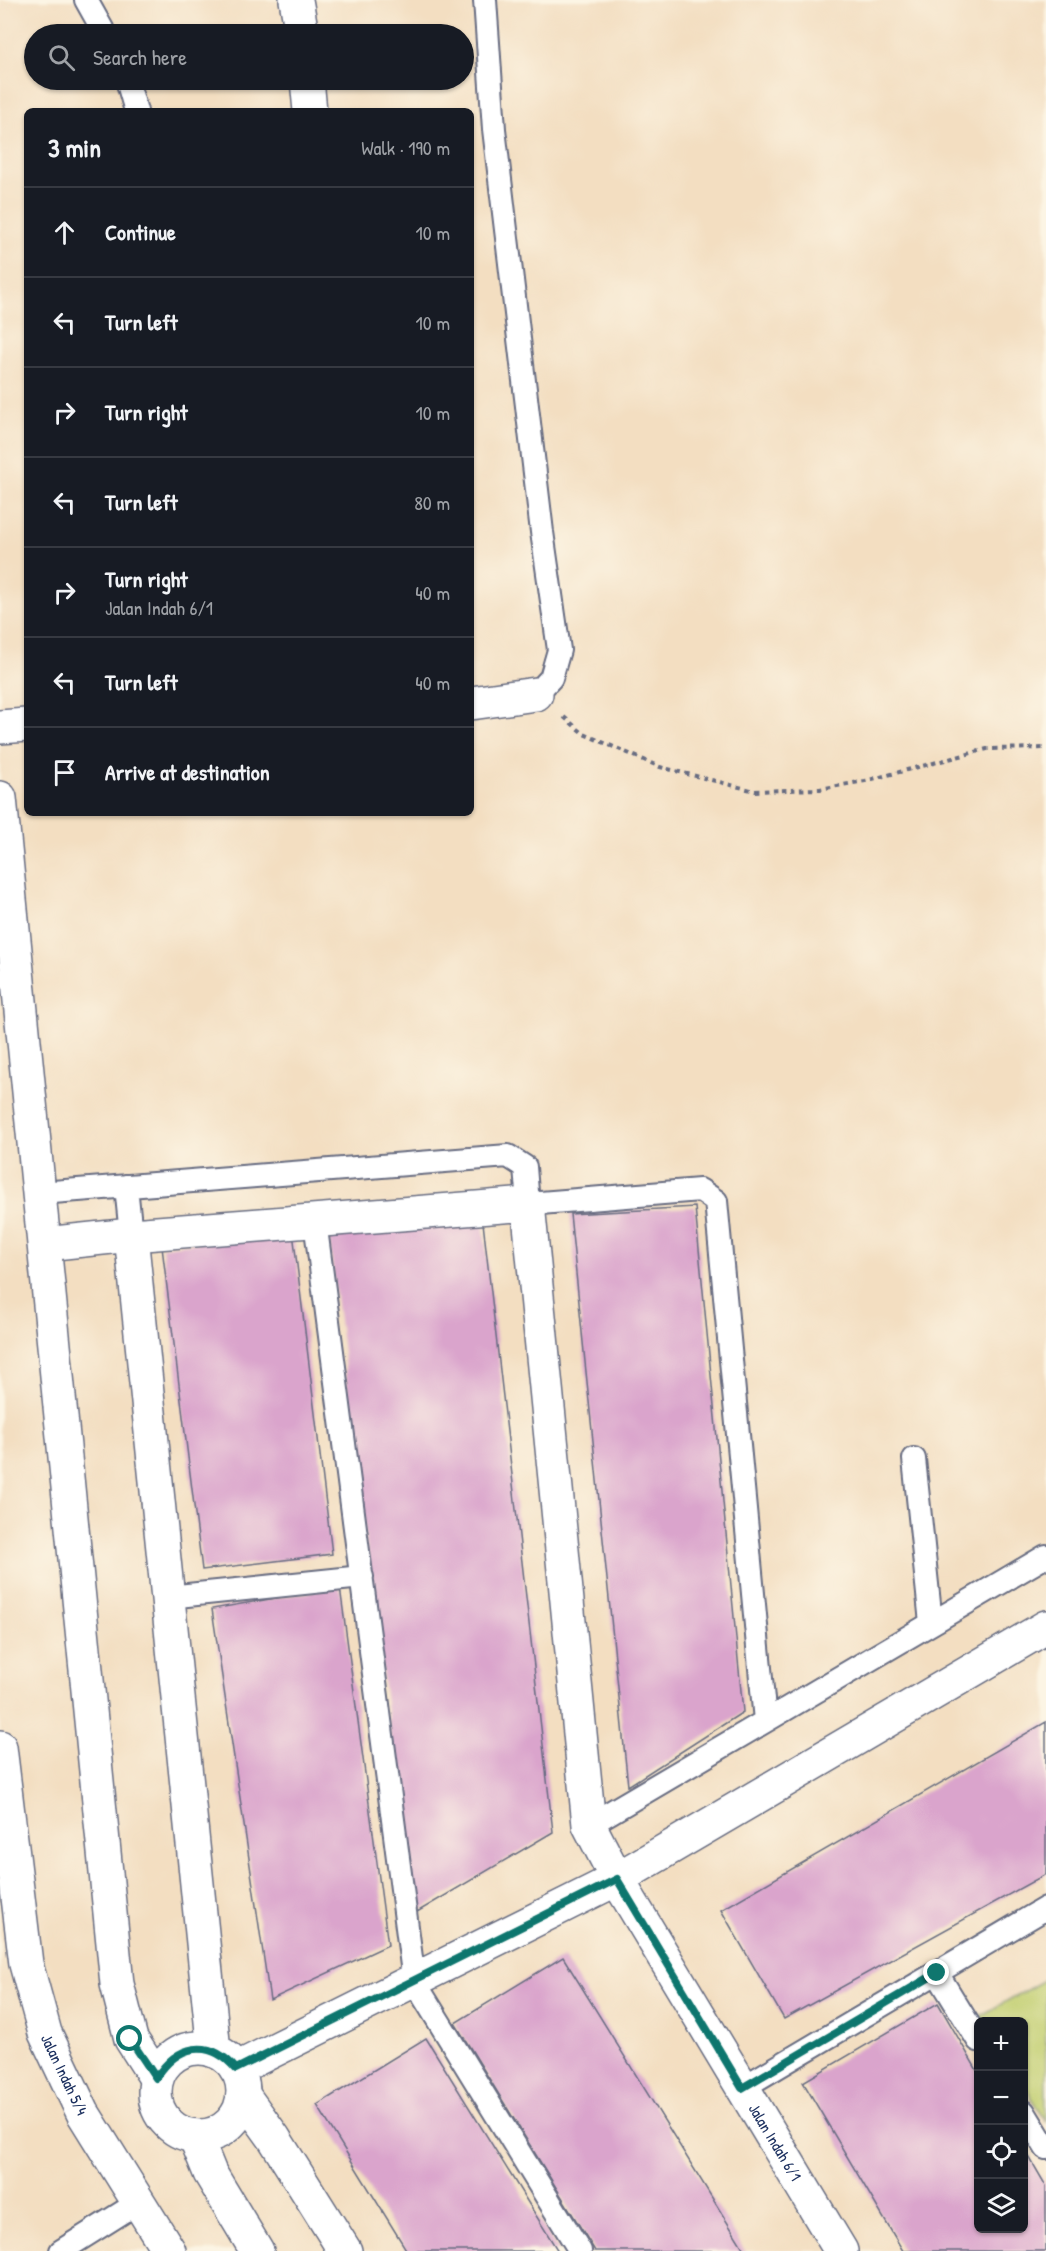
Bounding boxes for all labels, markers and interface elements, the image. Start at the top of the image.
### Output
search box [24,24,474,90]
icon: search [45,41,78,74]
text: Search here [93,42,187,72]
text: 3 min [48,130,101,165]
text: Walk · 190 m [361,134,450,161]
icon: ahead [48,216,81,249]
text: Continue [105,217,176,247]
text: 10 m [416,219,450,246]
icon: left [48,306,81,339]
text: Turn left [105,307,178,337]
text: 10 m [416,309,450,336]
icon: right [48,396,81,429]
text: Turn right [105,397,188,427]
text: 10 m [416,399,450,426]
icon: left [48,486,81,519]
text: Turn left [105,487,178,517]
text: 80 m [414,489,450,516]
text: Turn right [105,564,188,594]
icon: right [48,576,81,609]
text: 40 m [415,579,450,606]
text: Jalan Indah 6/1 [105,594,213,621]
icon: left [48,666,81,699]
text: Turn left [105,667,178,697]
text: 40 m [415,669,450,696]
icon: arrive [48,756,81,789]
text: Arrive at destination [105,757,270,787]
route end [923,1959,949,1985]
map controls [974,2017,1028,2233]
button: + [974,2017,1028,2071]
route start [116,2025,142,2051]
street label: Jalan Indah 5/4 [36,2030,93,2119]
button: − [974,2071,1028,2125]
street label: Jalan Indah 6/1 [744,2099,807,2185]
button: locate [974,2125,1028,2179]
button: layers [974,2179,1028,2233]

